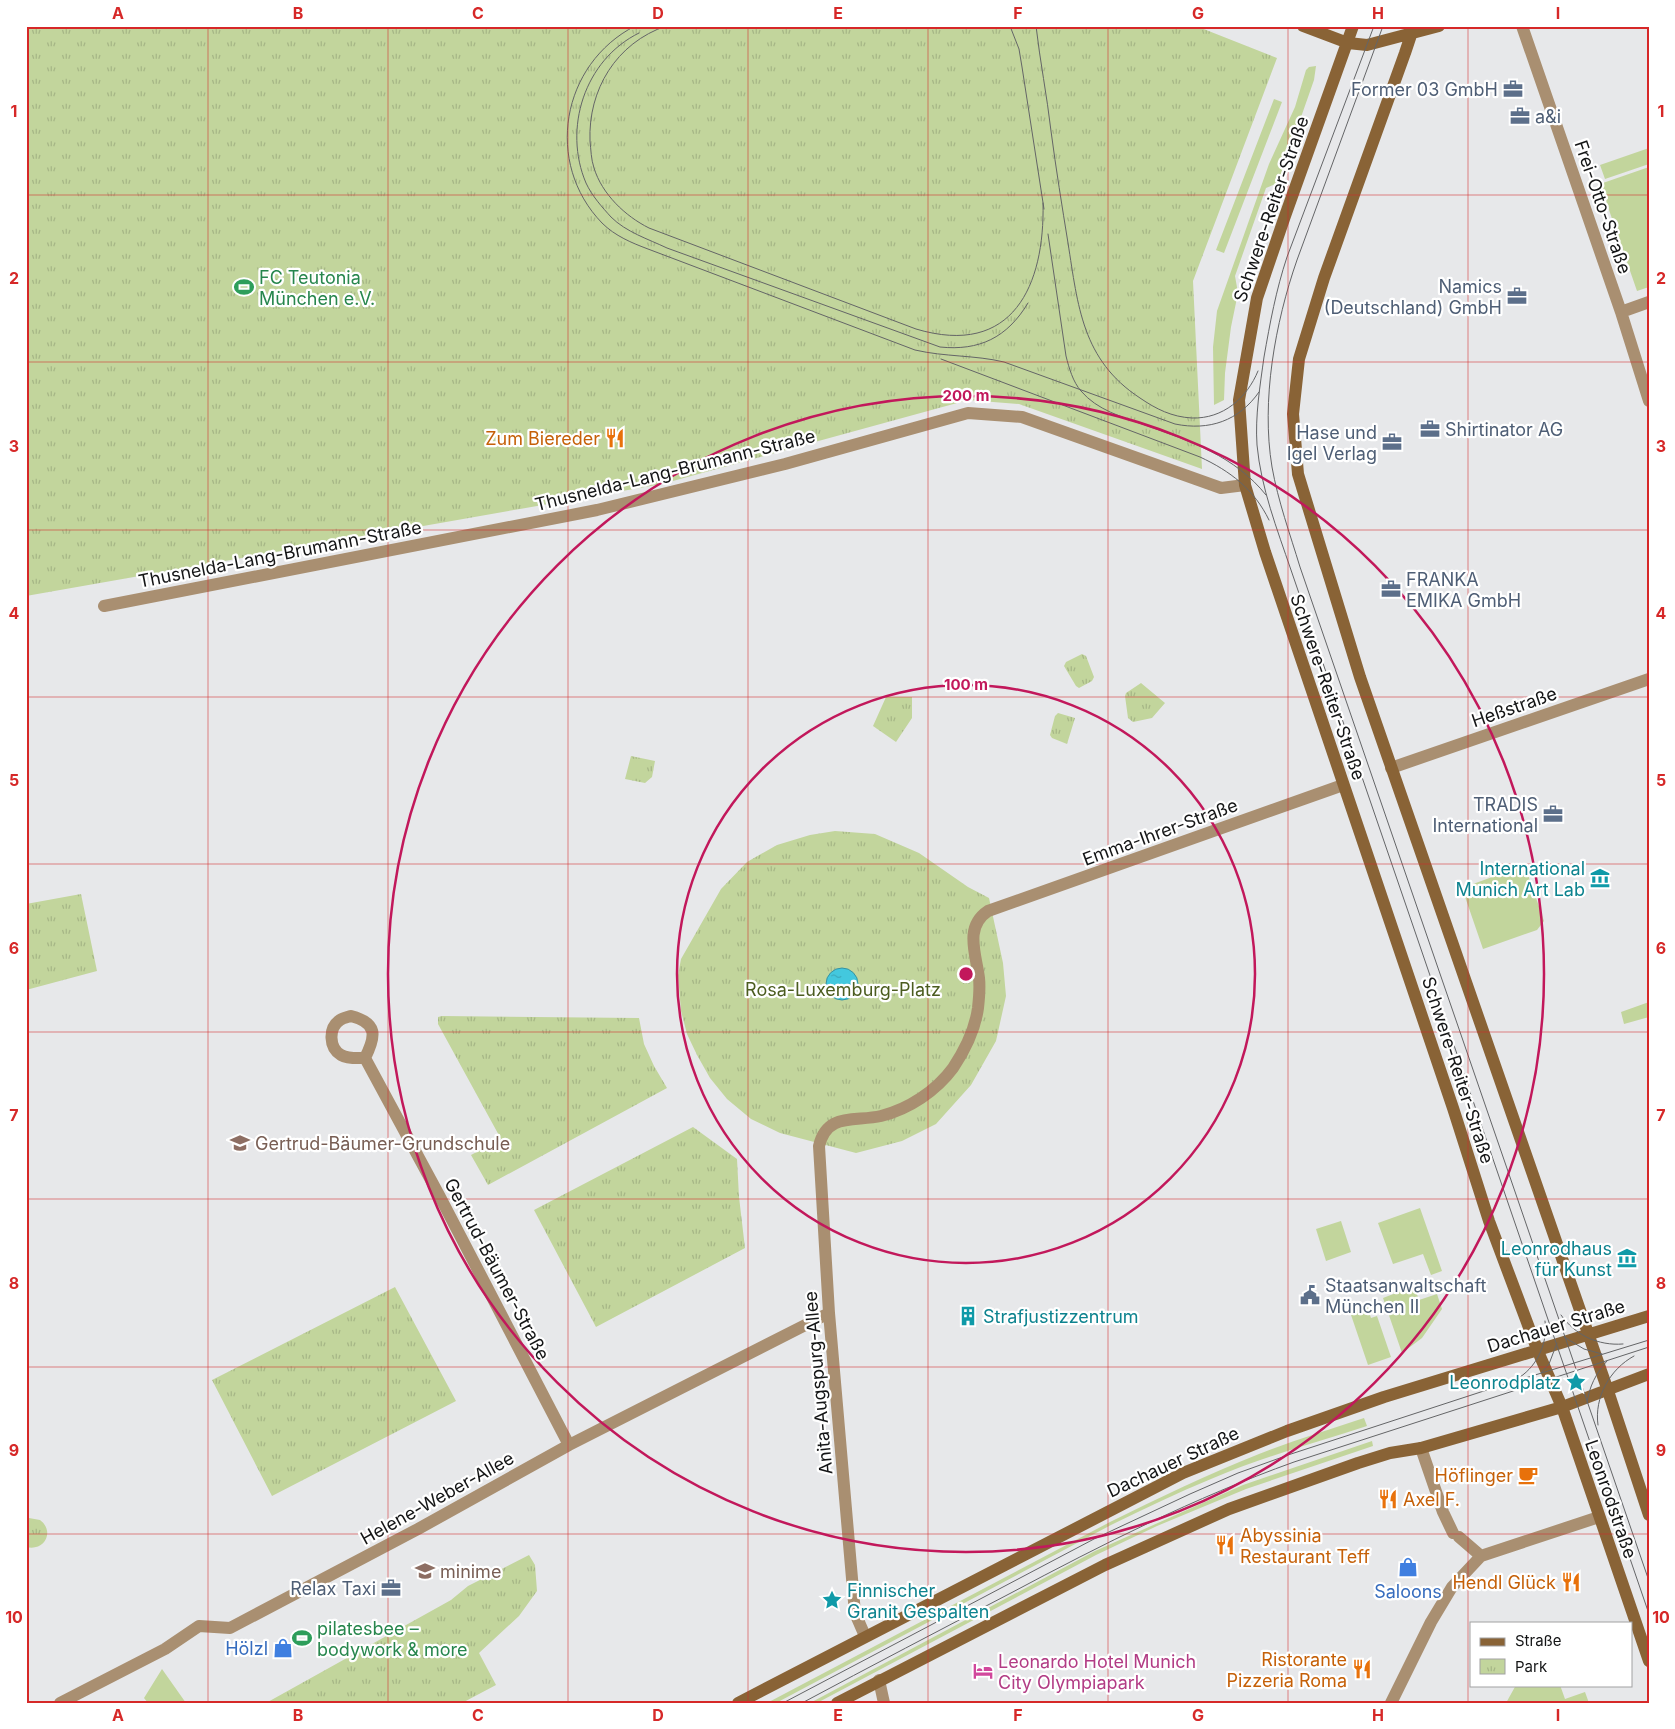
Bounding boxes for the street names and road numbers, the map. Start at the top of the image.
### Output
street label: Schwere-Reiter-Straße [1229,113,1313,305]
street label: Frei-Otto-Straße [1570,138,1636,276]
street label: Thusnelda-Lang-Brumann-Straße [533,425,817,515]
street label: Thusnelda-Lang-Brumann-Straße [137,516,423,592]
street label: Schwere-Reiter-Straße [1286,591,1370,783]
street label: Heßstraße [1469,683,1559,731]
street label: Emma-Ihrer-Straße [1080,794,1240,870]
street label: Schwere-Reiter-Straße [1418,974,1498,1166]
street label: Gertrud-Bäumer-Straße [440,1175,554,1363]
street label: Anita-Augspurg-Allee [800,1291,836,1475]
street label: Dachauer Straße [1485,1295,1627,1357]
street label: Dachauer Straße [1104,1422,1242,1502]
street label: Leonrodstraße [1581,1437,1641,1561]
street label: Helene-Weber-Allee [357,1447,517,1549]

